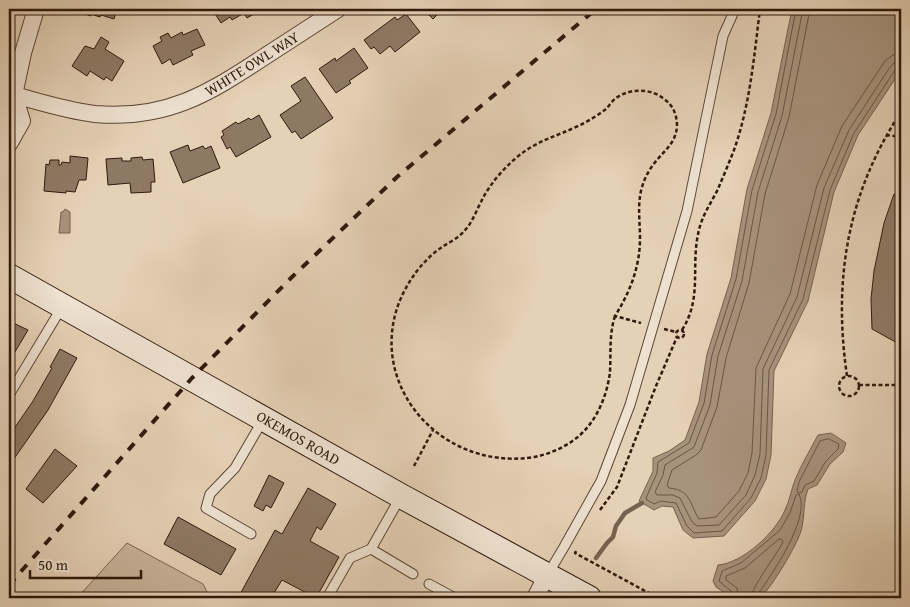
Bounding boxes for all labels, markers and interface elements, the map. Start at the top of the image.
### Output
street label: WHITE OWL WAY [201,26,303,101]
street label: OKEMOS ROAD [253,405,344,470]
scale bar [30,547,141,579]
text: 50 m [38,554,69,575]

